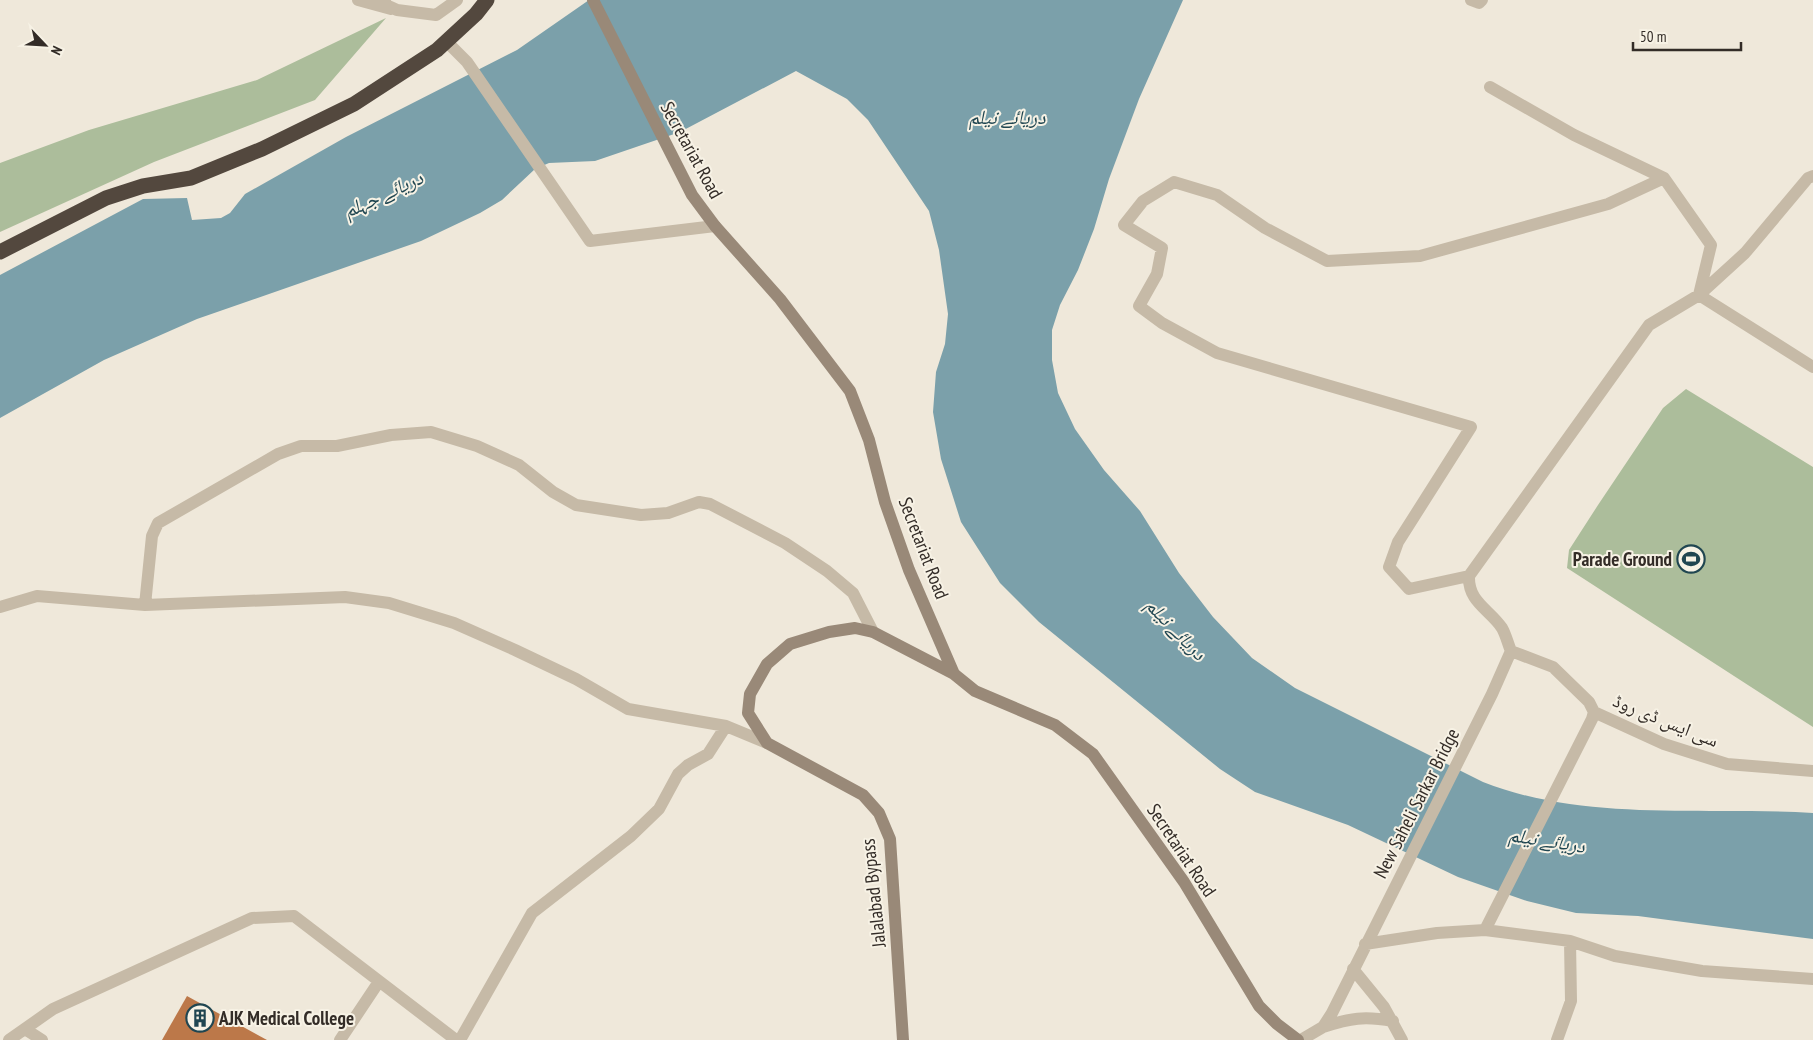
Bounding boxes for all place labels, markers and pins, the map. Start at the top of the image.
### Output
sports icon: Parade Ground [1676,544,1706,574]
place label: Parade Ground [1573,547,1672,571]
building icon: AJK Medical College [185,1003,215,1033]
place label: AJK Medical College [218,1006,354,1030]

